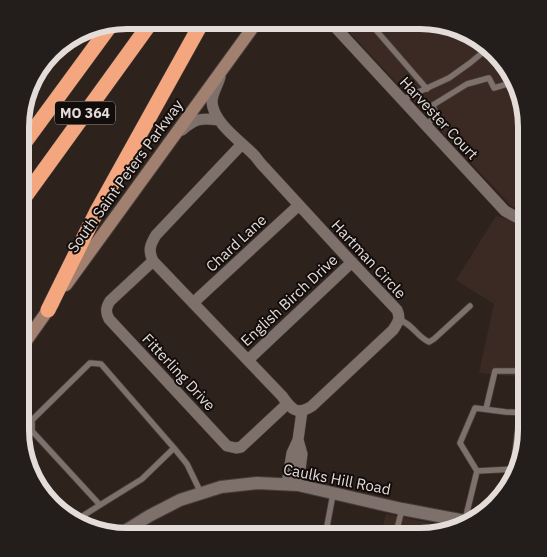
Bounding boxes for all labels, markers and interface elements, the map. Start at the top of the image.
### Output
street label: Harvester Court [396,73,482,163]
street label: South Saint Peters Parkway [63,95,187,256]
road number: MO 364 [55,102,115,125]
street label: Chard Lane [202,210,270,276]
street label: Hartman Circle [328,216,410,302]
street label: English Birch Drive [237,250,341,350]
street label: Fitterling Drive [138,329,220,415]
street label: Caulks Hill Road [282,459,392,499]

